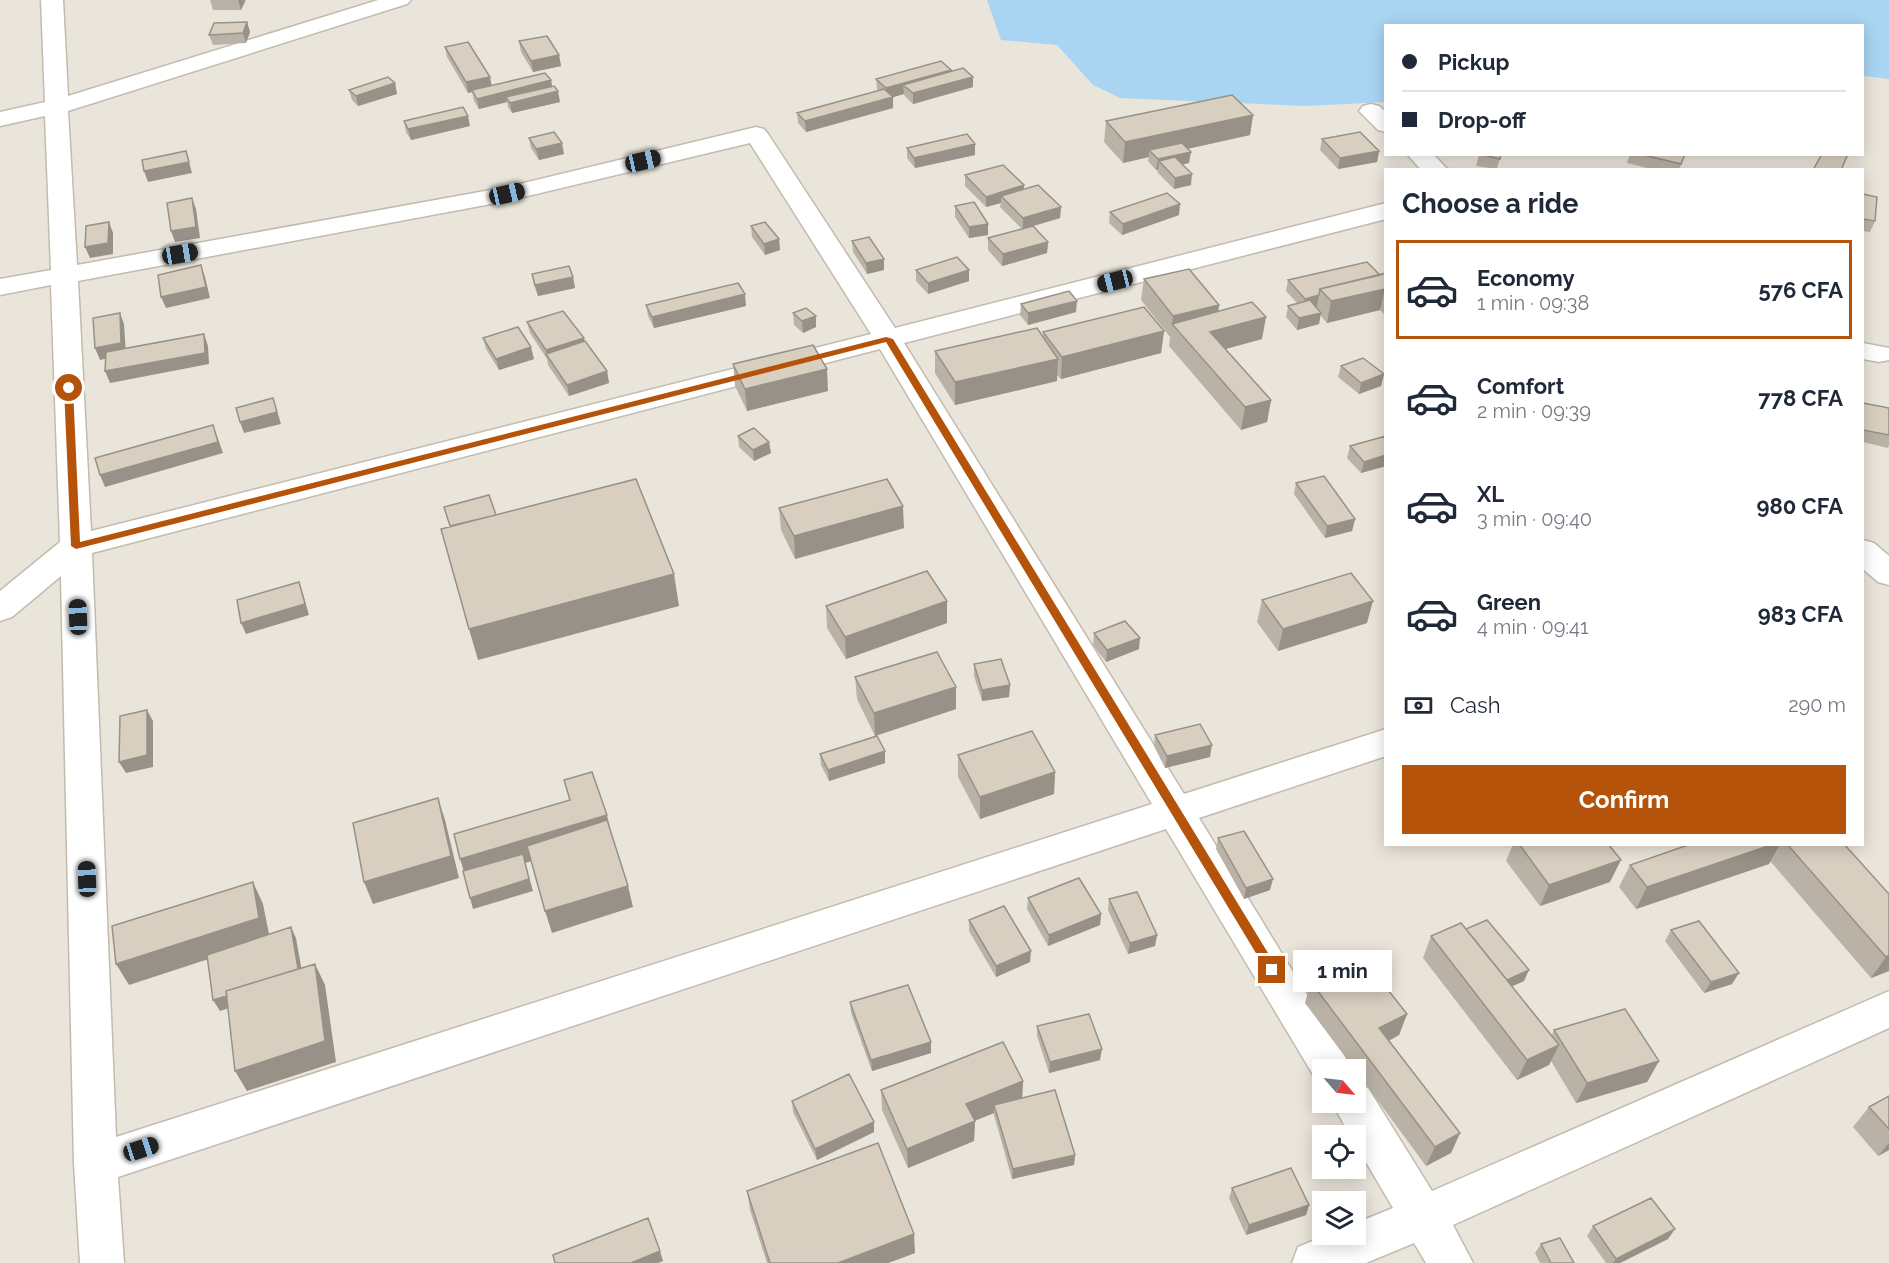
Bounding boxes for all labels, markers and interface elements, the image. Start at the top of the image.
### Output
text: Pickup [1438,49,1510,75]
text: Drop-off [1438,107,1526,133]
car [623,148,663,174]
car [487,181,527,207]
text: Choose a ride [1402,188,1578,219]
car [161,242,199,266]
icon: car [1405,263,1459,317]
text: Economy [1477,265,1575,291]
car [1095,268,1135,294]
text: 576 CFA [1758,277,1843,303]
text: 1 min · 09:38 [1477,291,1589,315]
icon: car [1405,371,1459,425]
text: Comfort [1477,373,1564,399]
route start [55,374,82,401]
text: 778 CFA [1758,385,1843,411]
text: 2 min · 09:39 [1477,399,1591,423]
icon: car [1405,479,1459,533]
text: XL [1477,481,1504,507]
text: 980 CFA [1757,493,1843,519]
text: 3 min · 09:40 [1477,507,1592,531]
icon: car [1405,587,1459,641]
text: Green [1477,589,1541,615]
car [68,599,88,635]
text: 983 CFA [1758,601,1843,627]
text: 4 min · 09:41 [1477,615,1589,639]
icon: cash [1402,689,1435,722]
text: Cash [1450,692,1501,718]
text: 290 m [1788,693,1846,717]
button: Confirm [1402,765,1846,834]
car [77,861,97,897]
callout: 1 min [1293,949,1392,991]
route end [1258,956,1285,983]
text: 1 min [1317,959,1368,983]
north arrow [1312,1059,1366,1113]
map controls [1312,1059,1366,1245]
button: locate [1312,1125,1366,1179]
car [121,1135,161,1163]
button: layers [1312,1191,1366,1245]

